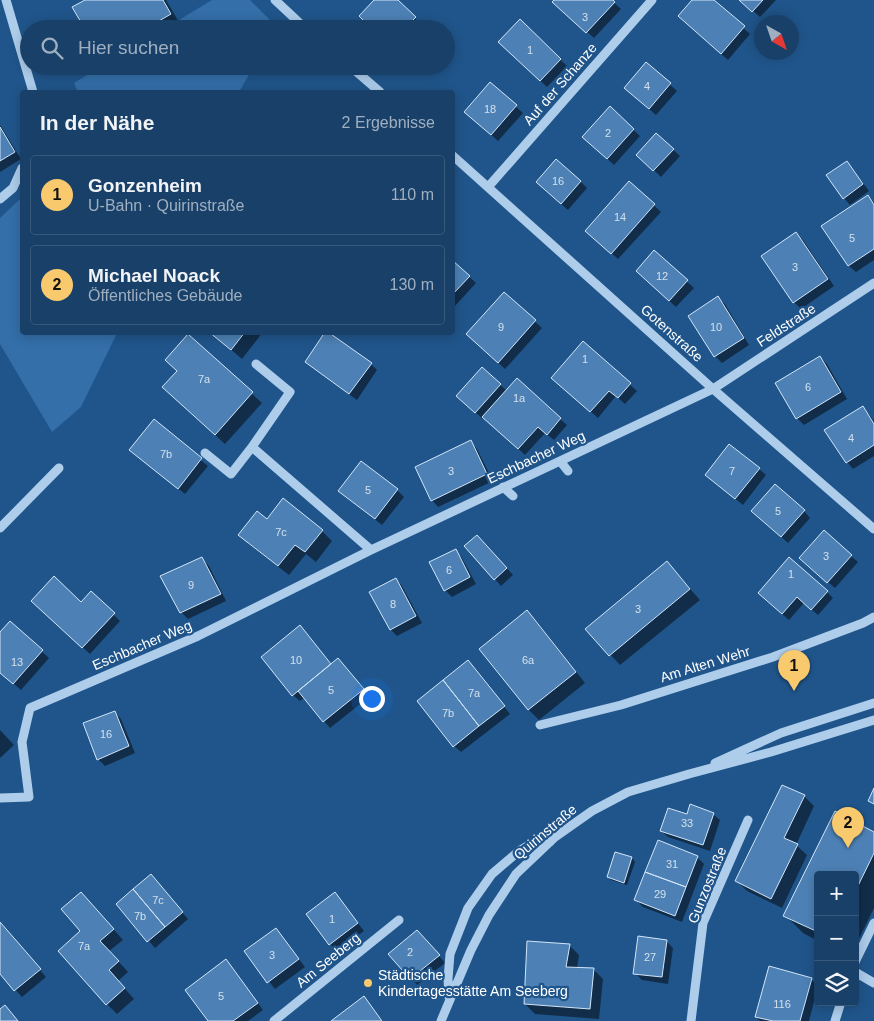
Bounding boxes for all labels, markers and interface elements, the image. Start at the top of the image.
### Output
house number: 3 [582,11,588,23]
north arrow [754,15,799,60]
search box [20,20,455,75]
icon: search [38,34,66,62]
text: Hier suchen [78,37,179,58]
street label: Auf der Schanze [520,40,600,128]
house number: 1 [527,44,533,56]
house number: 4 [644,80,650,92]
house number: 18 [484,103,496,115]
text: In der Nähe [40,111,154,134]
text: 2 Ergebnisse [342,114,435,131]
house number: 2 [605,127,611,139]
text: Gonzenheim [88,175,202,196]
house number: 16 [552,175,564,187]
text: 1 [53,186,61,203]
text: 110 m [391,186,434,203]
text: U-Bahn · Quirinstraße [88,197,245,214]
house number: 14 [614,211,626,223]
house number: 5 [849,232,855,244]
house number: 3 [792,261,798,273]
text: Michael Noack [88,265,220,286]
house number: 12 [656,270,668,282]
text: 2 [53,276,61,293]
text: 130 m [390,276,434,293]
text: Öffentliches Gebäude [88,287,242,304]
street label: Feldstraße [754,300,819,350]
street label: Gotenstraße [638,301,706,365]
house number: 9 [498,321,504,333]
house number: 10 [710,321,722,333]
house number: 1 [582,353,588,365]
house number: 7a [198,373,211,385]
house number: 6 [805,381,811,393]
house number: 1a [513,392,526,404]
street label: Eschbacher Weg [484,427,588,487]
house number: 4 [848,432,854,444]
house number: 7b [160,448,172,460]
house number: 3 [448,465,454,477]
house number: 7 [729,465,735,477]
house number: 5 [365,484,371,496]
house number: 5 [775,505,781,517]
house number: 7c [275,526,287,538]
house number: 3 [823,550,829,562]
house number: 6 [446,564,452,576]
house number: 1 [788,568,794,580]
house number: 9 [188,579,194,591]
house number: 8 [390,598,396,610]
house number: 3 [635,603,641,615]
street label: Eschbacher Weg [90,617,194,673]
street label: Am Alten Wehr [658,643,752,685]
pin: 1 [778,650,810,691]
house number: 10 [290,654,302,666]
house number: 6a [522,654,535,666]
house number: 13 [11,656,23,668]
house number: 5 [328,684,334,696]
your location [359,686,385,712]
house number: 7a [468,687,481,699]
house number: 7b [442,707,454,719]
house number: 16 [100,728,112,740]
street label: Quirinstraße [510,801,580,863]
pin: 2 [832,807,864,848]
house number: 33 [681,817,693,829]
street label: Gunzostraße [684,844,730,926]
house number: 31 [666,858,678,870]
map controls [814,871,859,1006]
button: + [814,871,859,916]
house number: 29 [654,888,666,900]
house number: 7c [152,894,164,906]
house number: 7b [134,910,146,922]
house number: 1 [329,913,335,925]
button: − [814,916,859,961]
street label: Am Seeberg [293,929,363,991]
house number: 7a [78,940,91,952]
house number: 2 [407,946,413,958]
house number: 3 [269,949,275,961]
house number: 27 [644,951,656,963]
button: layers [814,961,859,1006]
place label: Städtische Kindertagesstätte Am Seeberg [378,967,568,999]
marker: Städtische Kindertagesstätte Am Seeberg [362,977,374,989]
house number: 5 [218,990,224,1002]
house number: 116 [773,998,791,1010]

